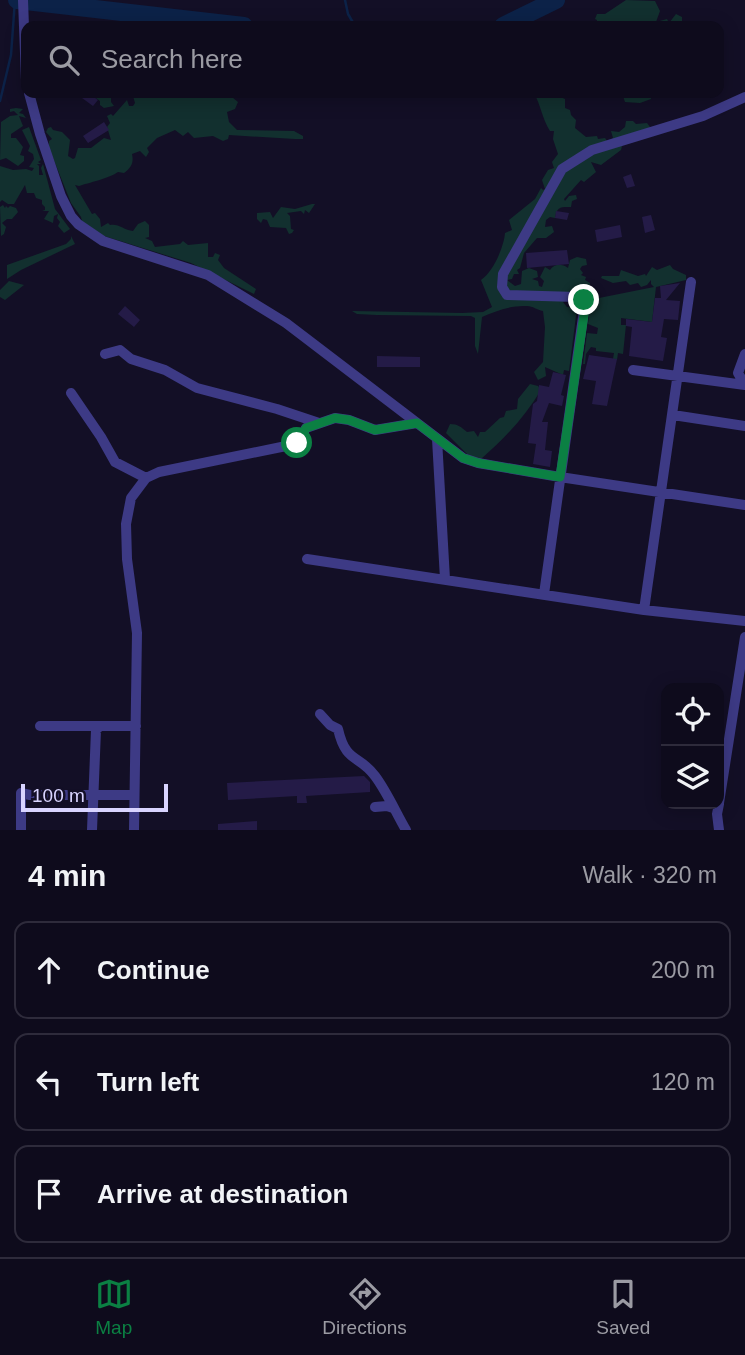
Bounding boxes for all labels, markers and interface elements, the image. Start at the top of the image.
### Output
search box [21,21,724,98]
icon: search [45,41,83,79]
text: Search here [101,44,243,74]
route end [568,284,599,315]
route start [281,427,312,458]
map controls [661,683,724,809]
button: locate [661,683,724,746]
button: layers [661,746,724,809]
scale bar [21,781,168,813]
text: 100 m [32,785,85,806]
text: 4 min [28,859,106,892]
text: Walk · 320 m [582,862,717,888]
icon: ahead [30,951,68,989]
text: Continue [97,955,210,985]
text: 200 m [651,957,715,983]
icon: left [30,1063,68,1101]
text: Turn left [97,1067,199,1097]
text: 120 m [651,1069,715,1095]
icon: arrive [30,1175,68,1213]
text: Arrive at destination [97,1179,348,1209]
tab: Map [95,1275,133,1339]
tab: Directions [322,1275,407,1339]
tab: Saved [596,1275,650,1339]

